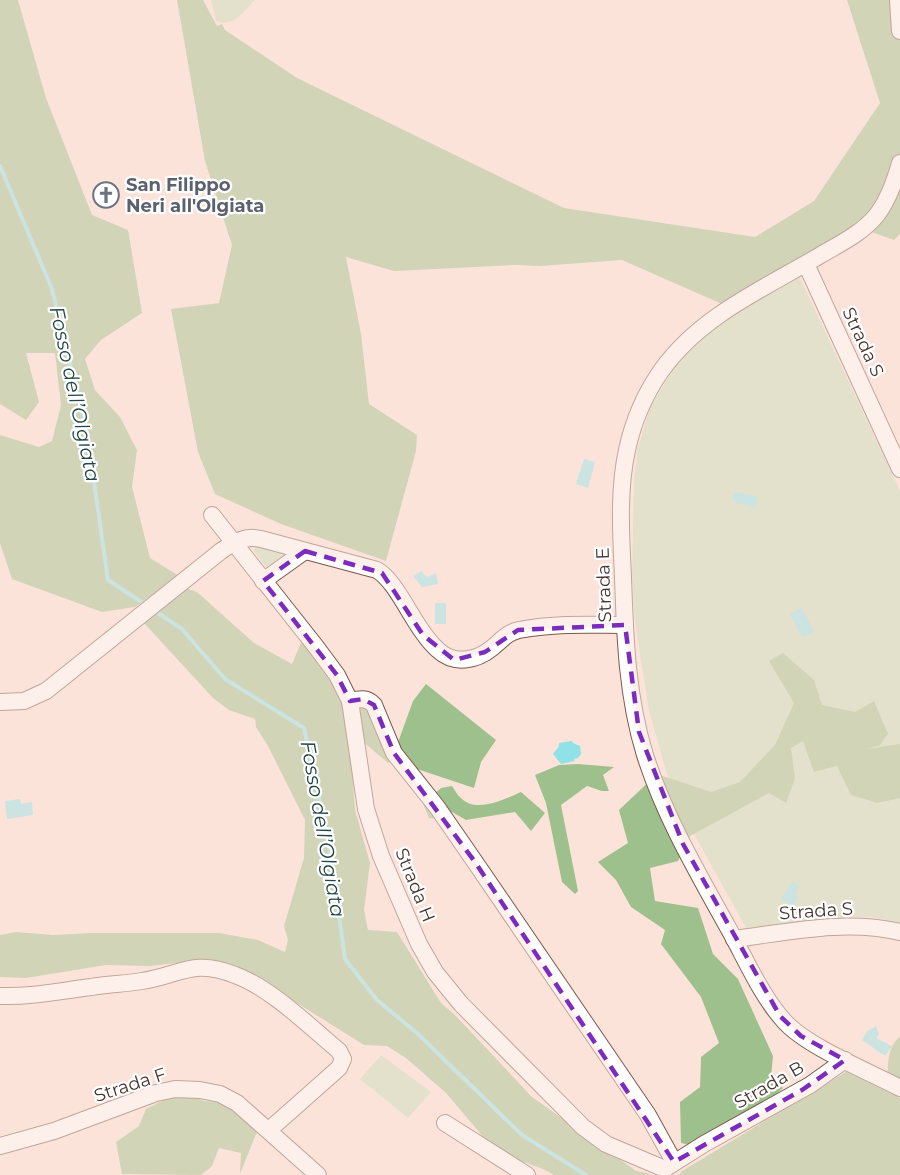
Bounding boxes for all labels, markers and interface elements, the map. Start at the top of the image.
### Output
place label: San Filippo Neri all'Olgiata [126,174,264,217]
church icon: San Filippo Neri all'Olgiata [91,180,121,210]
water label: Fosso dell’Olgiata [45,304,105,484]
street label: Strada S [837,304,889,380]
street label: Strada E [592,547,616,623]
water label: Fosso dell’Olgiata [296,739,350,919]
street label: Strada H [390,845,440,925]
street label: Strada S [778,897,854,925]
street label: Strada B [730,1056,808,1114]
street label: Strada F [91,1063,169,1107]

